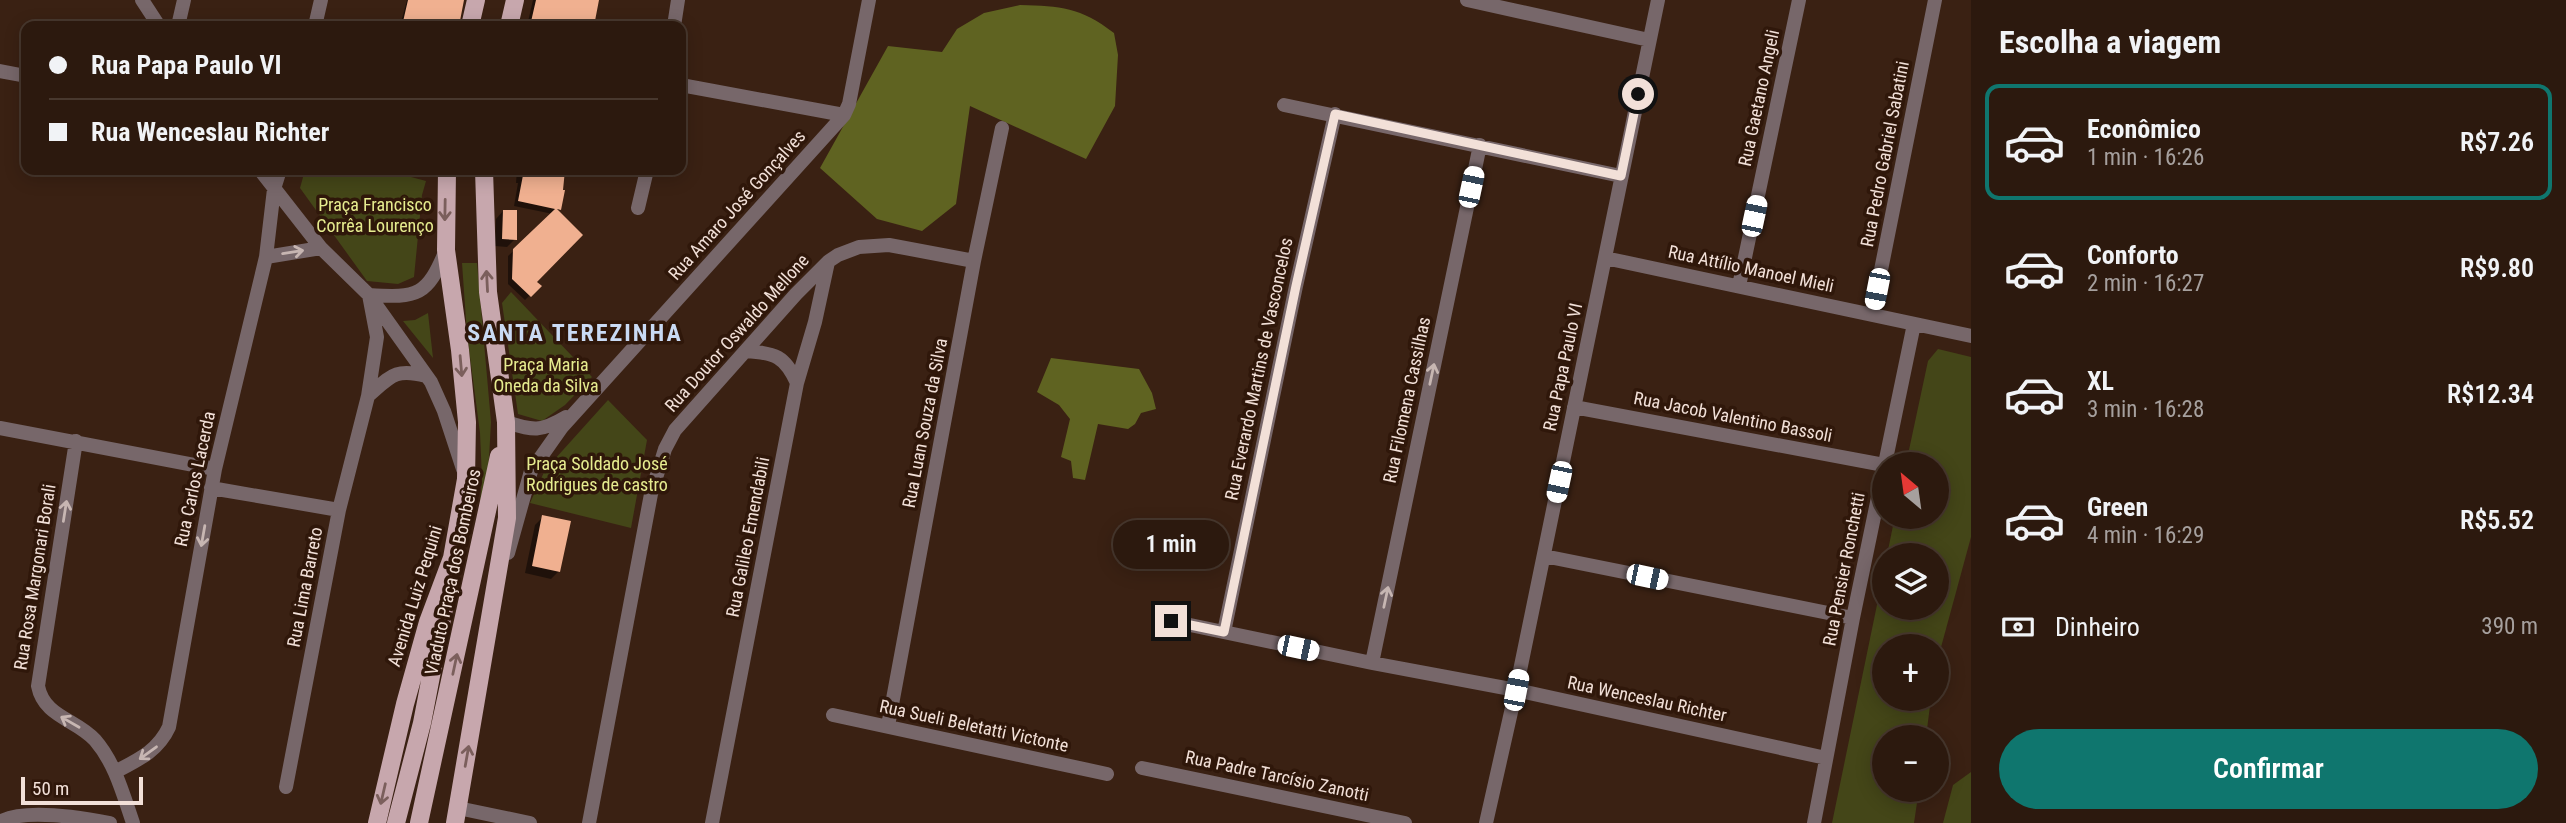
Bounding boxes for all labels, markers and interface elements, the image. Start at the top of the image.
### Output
text: Escolha a viagem [1999,23,2221,61]
street label: Rua Gaetano Angeli [1734,28,1783,168]
text: Rua Papa Paulo VI [91,50,282,80]
street label: Rua Pedro Gabriel Sabatini [1856,59,1913,249]
route start [1622,78,1654,110]
icon: car [2003,111,2066,174]
text: Econômico [2087,114,2201,144]
text: Rua Wenceslau Richter [91,117,329,147]
street label: Rua Amaro José Gonçalves [664,125,809,284]
text: R$7.26 [2460,127,2534,157]
text: 1 min · 16:26 [2087,144,2204,171]
car [1457,164,1486,210]
car [1740,193,1769,239]
park label: Praça Francisco Corrêa Lourenço [316,194,434,236]
one-way arrow [438,198,452,221]
street label: Rua Everardo Martins de Vasconcelos [1220,236,1297,502]
icon: car [2003,237,2066,300]
text: Conforto [2087,240,2179,270]
street label: Rua Attílio Manoel Mieli [1666,241,1836,296]
one-way arrow [281,245,304,258]
street label: Rua Doutor Oswaldo Mellone [660,250,813,416]
text: R$9.80 [2460,253,2534,283]
car [1863,266,1892,312]
one-way arrow [481,270,494,293]
text: 2 min · 16:27 [2087,270,2204,297]
street label: Rua Papa Paulo VI [1539,301,1586,433]
street label: Rua Filomena Cassilhas [1379,315,1434,485]
district label: SANTA TEREZINHA [467,319,683,347]
street label: Rua Luan Souza da Silva [898,336,951,510]
park label: Praça Maria Oneda da Silva [493,354,599,396]
one-way arrow [455,355,468,377]
one-way arrow [1426,363,1440,386]
icon: car [2003,363,2066,426]
text: XL [2087,366,2114,396]
text: R$12.34 [2447,379,2534,409]
street label: Rua Jacob Valentino Bassoli [1632,387,1834,446]
text: 3 min · 16:28 [2087,396,2204,423]
street label: Rua Carlos Lacerda [170,409,219,548]
north arrow [1872,452,1950,528]
map controls [1872,452,1949,802]
park label: Praça Soldado José Rodrigues de castro [526,453,668,495]
street label: Rua Galileo Emendabili [722,455,773,619]
car [1545,459,1574,505]
street label: Viaduto Praça dos Bombeiros [420,467,485,677]
street label: Rua Rosa Margonari Borali [9,482,60,671]
icon: car [2003,489,2066,552]
street label: Rua Pensier Ronchetti [1818,490,1869,647]
text: Green [2087,492,2148,522]
one-way arrow [59,500,72,523]
text: R$5.52 [2460,505,2534,535]
callout: 1 min [1113,520,1229,568]
text: 4 min · 16:29 [2087,522,2204,549]
street label: Avenida Luiz Pequini [383,523,446,669]
one-way arrow [195,524,209,547]
street label: Rua Lima Barreto [283,525,326,649]
text: 1 min [1146,531,1196,558]
button: layers [1872,543,1949,620]
car [1625,562,1670,592]
one-way arrow [1379,586,1393,609]
route end [1155,605,1187,637]
icon: cash [1999,608,2037,646]
text: Dinheiro [2055,612,2140,642]
text: 390 m [2481,613,2538,640]
car [1276,633,1321,663]
button: + [1872,634,1949,711]
one-way arrow [448,653,462,676]
car [1502,667,1531,713]
street label: Rua Wenceslau Richter [1566,671,1729,726]
street label: Rua Sueli Beletatti Victonte [878,695,1071,756]
one-way arrow [60,715,81,728]
button: − [1872,725,1949,802]
button: Confirmar [1999,729,2538,809]
one-way arrow [139,745,158,760]
one-way arrow [461,745,474,768]
street label: Rua Padre Tarcísio Zanotti [1184,746,1371,805]
scale bar [21,774,144,806]
text: 50 m [32,777,69,800]
one-way arrow [376,782,390,805]

